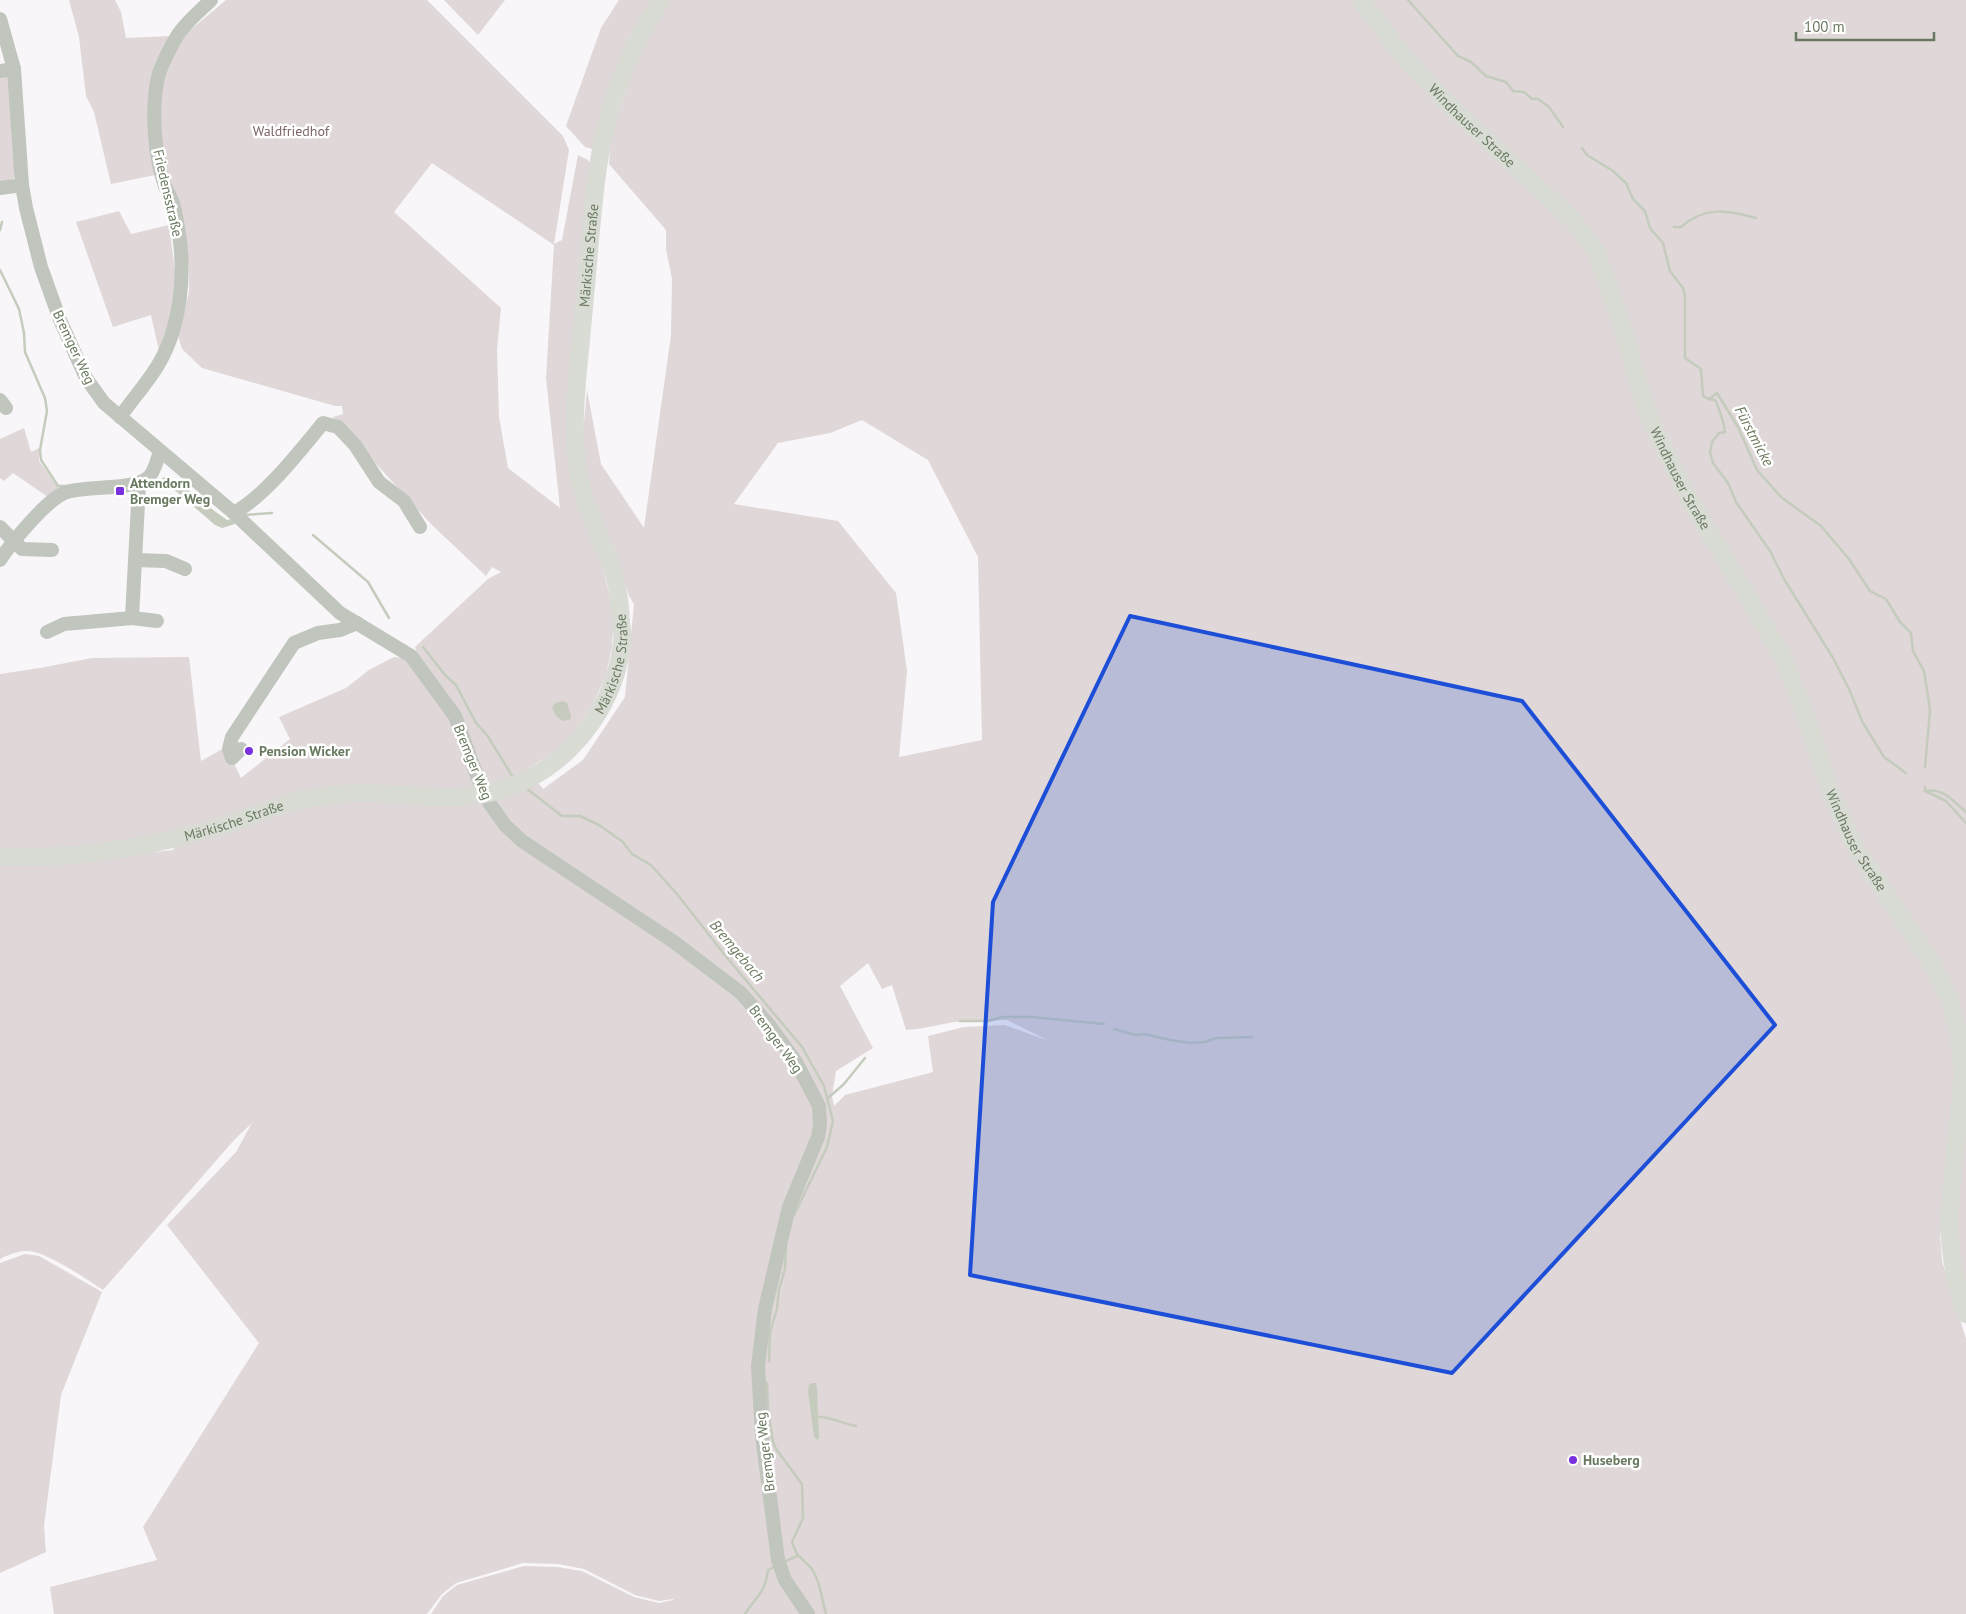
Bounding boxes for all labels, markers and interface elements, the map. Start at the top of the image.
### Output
scale bar [1796,10,1934,42]
text: 100 m [1804,17,1845,36]
street label: Windhauser Straße [1425,80,1519,171]
park label: Waldfriedhof [253,122,330,140]
street label: Friedensstraße [149,148,187,238]
street label: Märkische Straße [575,203,602,308]
street label: Bremger Weg [49,307,99,387]
water label: Fürstmicke [1731,402,1778,469]
street label: Windhauser Straße [1646,424,1715,533]
place label: Attendorn Bremger Weg [130,474,210,508]
marker: Attendorn Bremger Weg [114,485,126,497]
street label: Märkische Straße [590,613,631,717]
street label: Bremger Weg [450,722,496,802]
place label: Pension Wicker [259,742,350,760]
marker: Pension Wicker [243,745,255,757]
street label: Windhauser Straße [1822,786,1891,895]
street label: Märkische Straße [182,796,286,845]
water label: Bremgebach [706,916,769,986]
street label: Bremger Weg [745,1001,807,1077]
street label: Bremger Weg [751,1411,779,1493]
place label: Huseberg [1583,1451,1640,1469]
marker: Huseberg [1567,1454,1579,1466]

